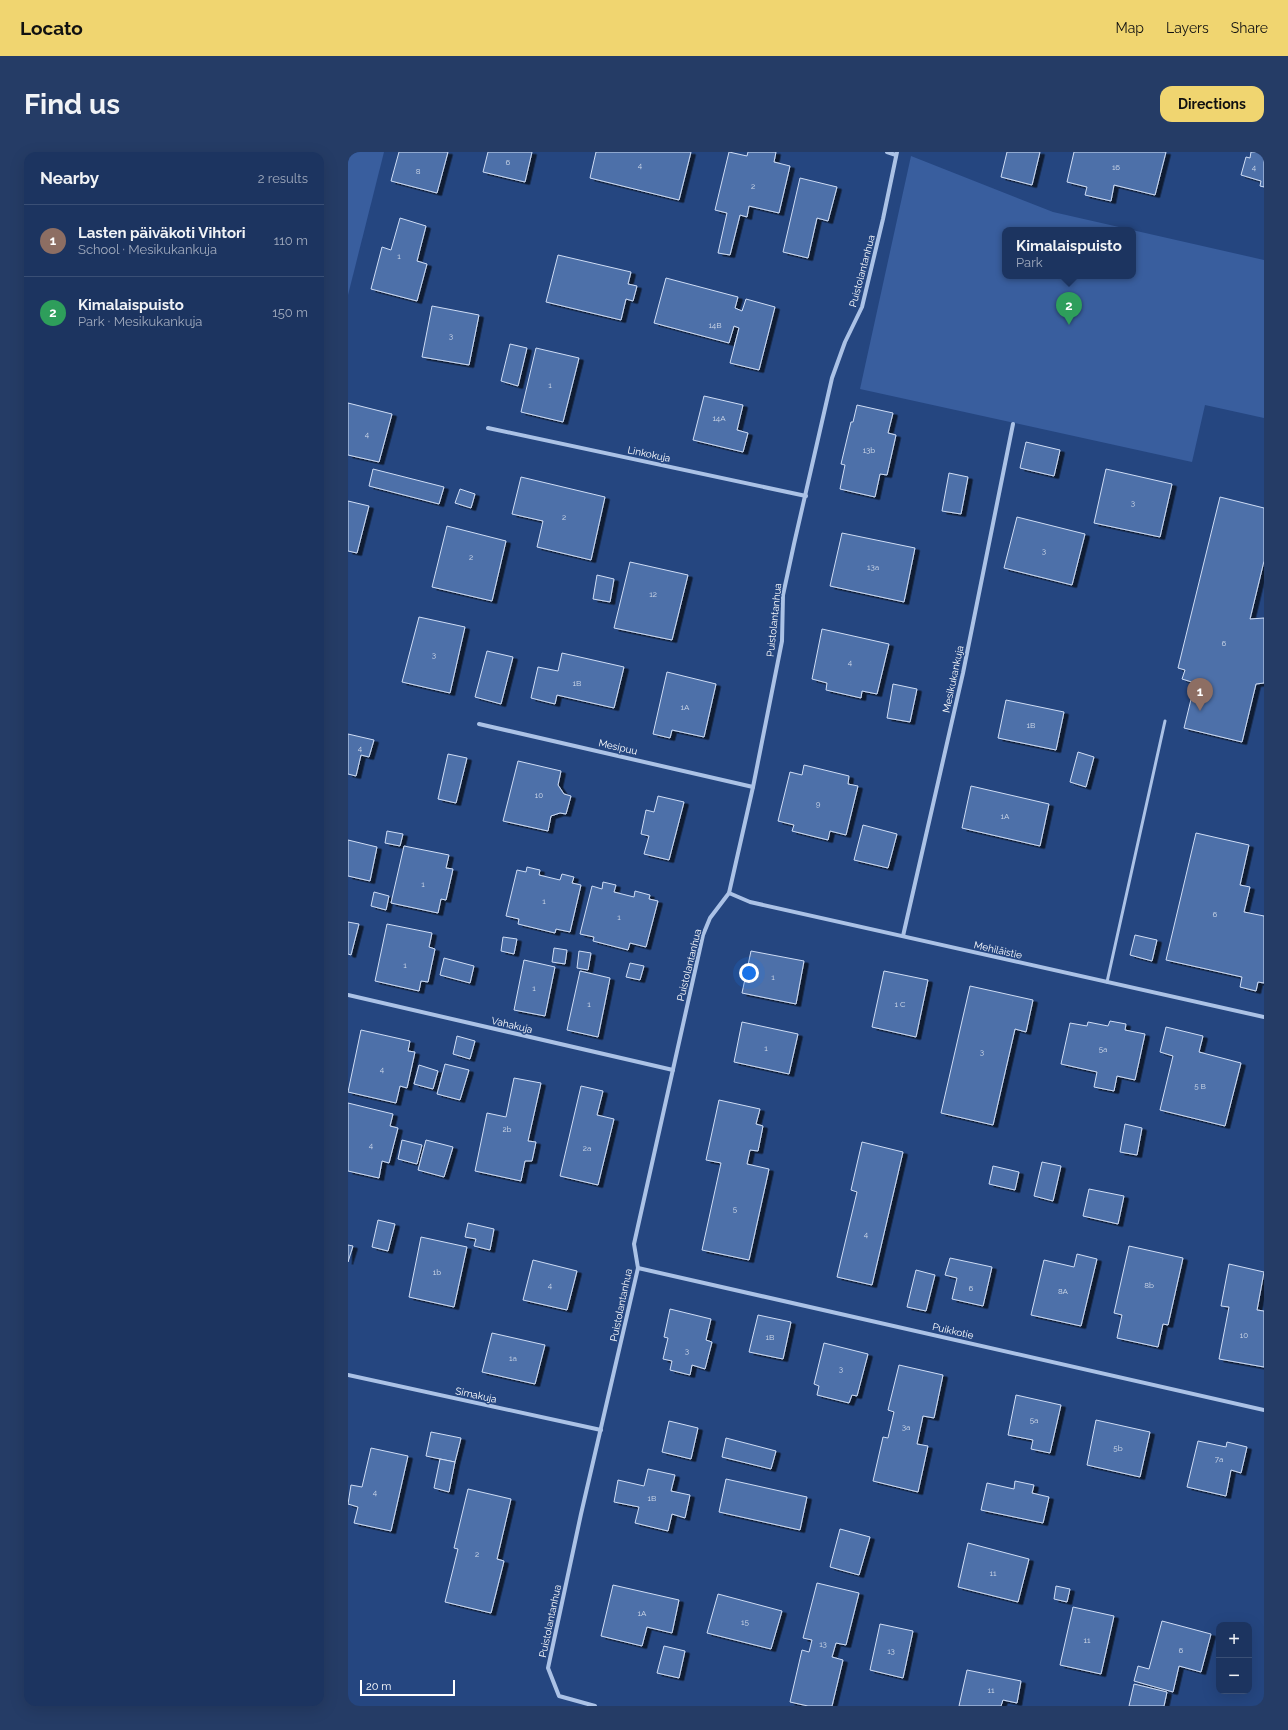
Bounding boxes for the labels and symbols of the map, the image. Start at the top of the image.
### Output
house number: 6 [506,157,511,167]
house number: 4 [638,160,643,170]
house number: 16 [1112,162,1120,172]
house number: 4 [1252,162,1257,172]
house number: 8 [416,166,421,176]
house number: 2 [751,181,755,191]
street label: Puistolantanhua [847,234,877,308]
house number: 1 [397,251,401,261]
pin: 2 [1056,292,1082,325]
house number: 14B [708,320,722,330]
house number: 3 [449,331,453,341]
house number: 1 [548,380,552,390]
house number: 14A [712,413,726,423]
house number: 4 [365,429,370,439]
street label: Linkokuja [626,444,672,464]
house number: 13b [863,445,875,455]
house number: 3 [1131,498,1135,508]
house number: 2 [562,512,566,522]
house number: 3 [1042,546,1046,556]
house number: 2 [469,552,473,562]
house number: 13a [867,562,879,572]
street label: Puistolantanhua [765,583,783,657]
house number: 12 [649,589,657,599]
house number: 6 [1222,638,1227,648]
street label: Mesikukankuja [941,644,965,714]
house number: 3 [432,650,436,660]
house number: 4 [848,657,853,667]
house number: 1B [573,678,581,688]
pin: 1 [1187,678,1213,711]
house number: 1A [681,702,690,712]
house number: 1B [1027,720,1035,730]
street label: Mesipuu [597,737,639,757]
house number: 4 [358,743,363,753]
house number: 10 [535,790,543,800]
house number: 9 [816,799,821,809]
house number: 1A [1001,811,1010,821]
house number: 1 [421,879,425,889]
house number: 1 [542,896,546,906]
house number: 6 [1213,909,1218,919]
house number: 1 [617,912,621,922]
street label: Puistolantanhua [675,928,703,1002]
street label: Mehiläistie [973,939,1023,961]
house number: 1 [403,960,407,970]
your location [739,963,759,983]
house number: 1 [771,972,775,982]
house number: 1 [532,983,536,993]
house number: 1 [587,999,591,1009]
house number: 1 C [895,999,906,1009]
street label: Vahakuja [490,1015,534,1035]
house number: 1 [764,1043,768,1053]
house number: 5a [1099,1044,1107,1054]
house number: 3 [980,1047,984,1057]
house number: 4 [380,1064,385,1074]
house number: 5 B [1194,1081,1206,1091]
house number: 2b [502,1124,512,1134]
house number: 4 [369,1140,374,1150]
house number: 2a [583,1143,591,1153]
house number: 5 [733,1204,738,1214]
house number: 4 [864,1229,869,1239]
house number: 1b [433,1267,441,1277]
street label: Puistolantanhua [608,1268,634,1342]
house number: 4 [548,1280,553,1290]
house number: 8b [1144,1280,1154,1290]
house number: 6 [969,1283,974,1293]
house number: 8A [1058,1286,1069,1296]
street label: Puikkotie [931,1321,975,1341]
house number: 10 [1240,1330,1248,1340]
house number: 1B [766,1332,774,1342]
house number: 3 [685,1346,689,1356]
house number: 1a [509,1353,517,1363]
house number: 3 [839,1364,843,1374]
street label: Simakuja [454,1385,498,1405]
house number: 5a [1030,1415,1038,1425]
house number: 3a [902,1422,910,1432]
house number: 5b [1113,1443,1123,1453]
house number: 7a [1215,1454,1223,1464]
house number: 4 [373,1487,378,1497]
house number: 1B [648,1493,656,1503]
house number: 2 [475,1549,479,1559]
house number: 11 [990,1568,997,1578]
street label: Puistolantanhua [537,1584,563,1658]
house number: 1A [638,1608,647,1618]
house number: 15 [741,1617,750,1627]
house number: 11 [1084,1635,1091,1645]
house number: 13 [819,1639,827,1649]
house number: 6 [1179,1645,1184,1655]
house number: 13 [887,1646,895,1656]
scale bar [360,1678,455,1697]
house number: 11 [988,1685,995,1695]

